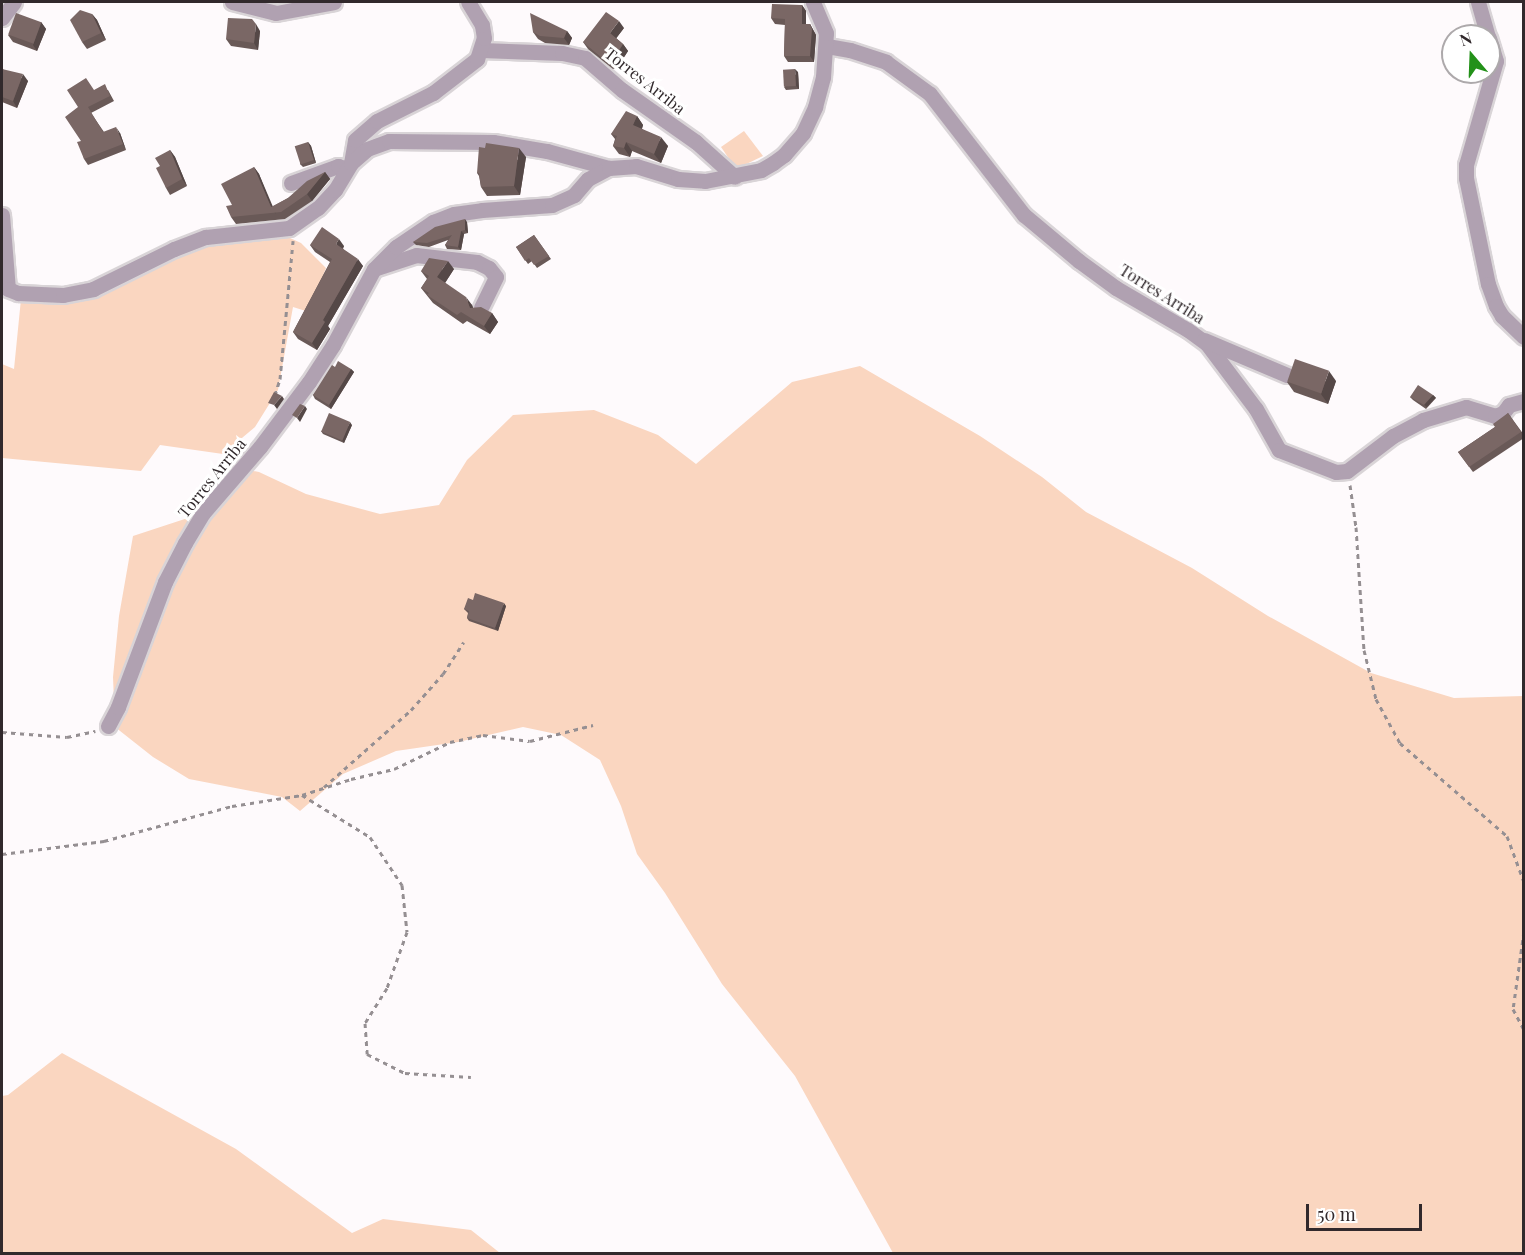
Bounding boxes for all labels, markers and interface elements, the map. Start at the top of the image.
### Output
north arrow [1441,24,1501,84]
text: N [1457,27,1475,50]
street label: Torres Arriba [601,44,689,118]
street label: Torres Arriba [1116,260,1208,328]
street label: Torres Arriba [174,434,250,522]
scale bar [1309,1192,1424,1230]
text: 50 m [1317,1202,1356,1226]

